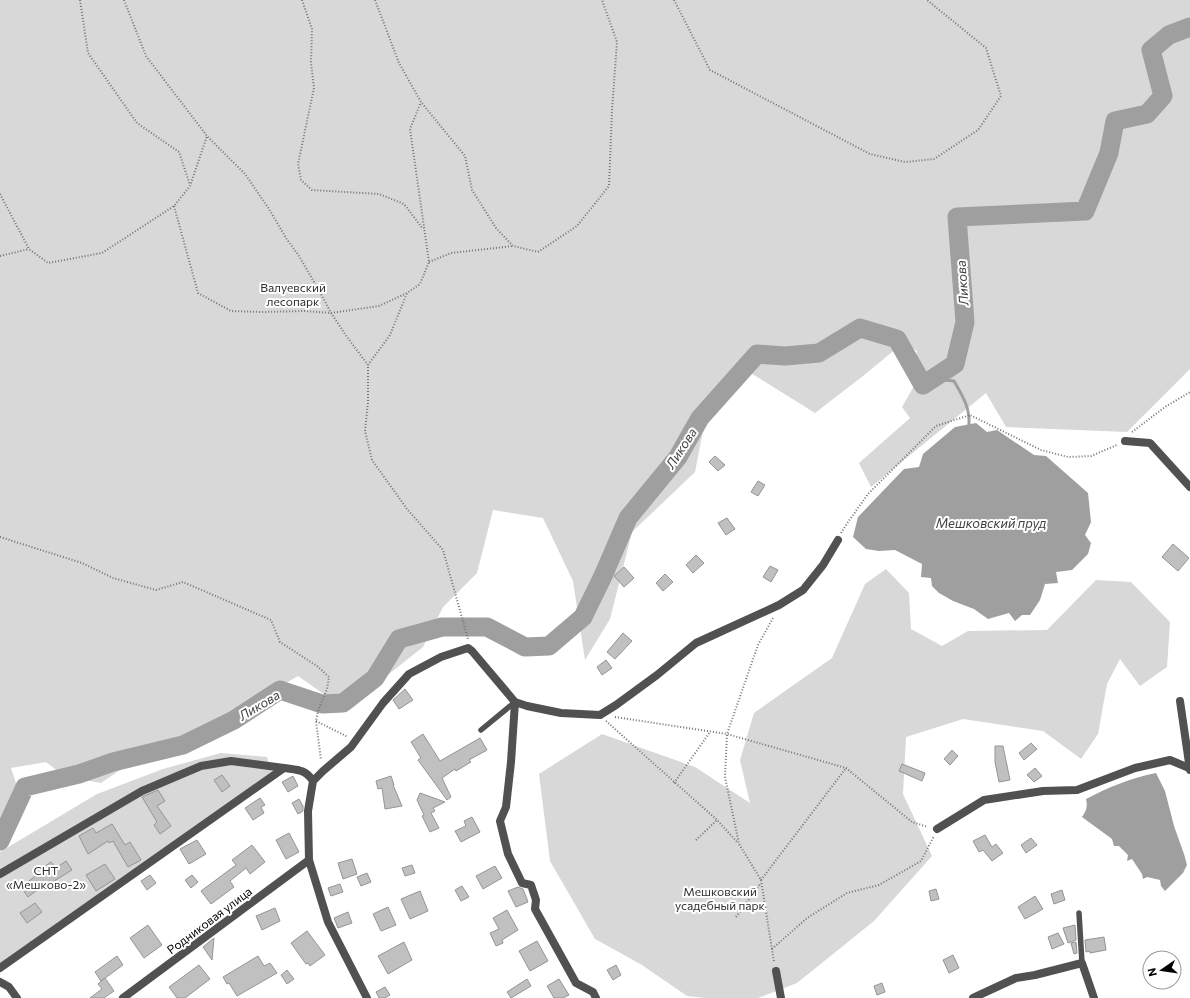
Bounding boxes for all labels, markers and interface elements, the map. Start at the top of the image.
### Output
water label: Ликова [952,260,972,307]
park label: Валуевский лесопарк [260,280,326,308]
water label: Ликова [661,424,700,472]
water label: Мешковский пруд [936,515,1047,531]
water label: Ликова [235,686,283,724]
park label: СНТ «Мешково-2» [6,863,86,891]
street label: Родниковая улица [164,884,254,956]
park label: Мешковский усадебный парк [675,884,766,912]
north arrow [1142,950,1182,990]
text: N [1145,967,1159,978]

